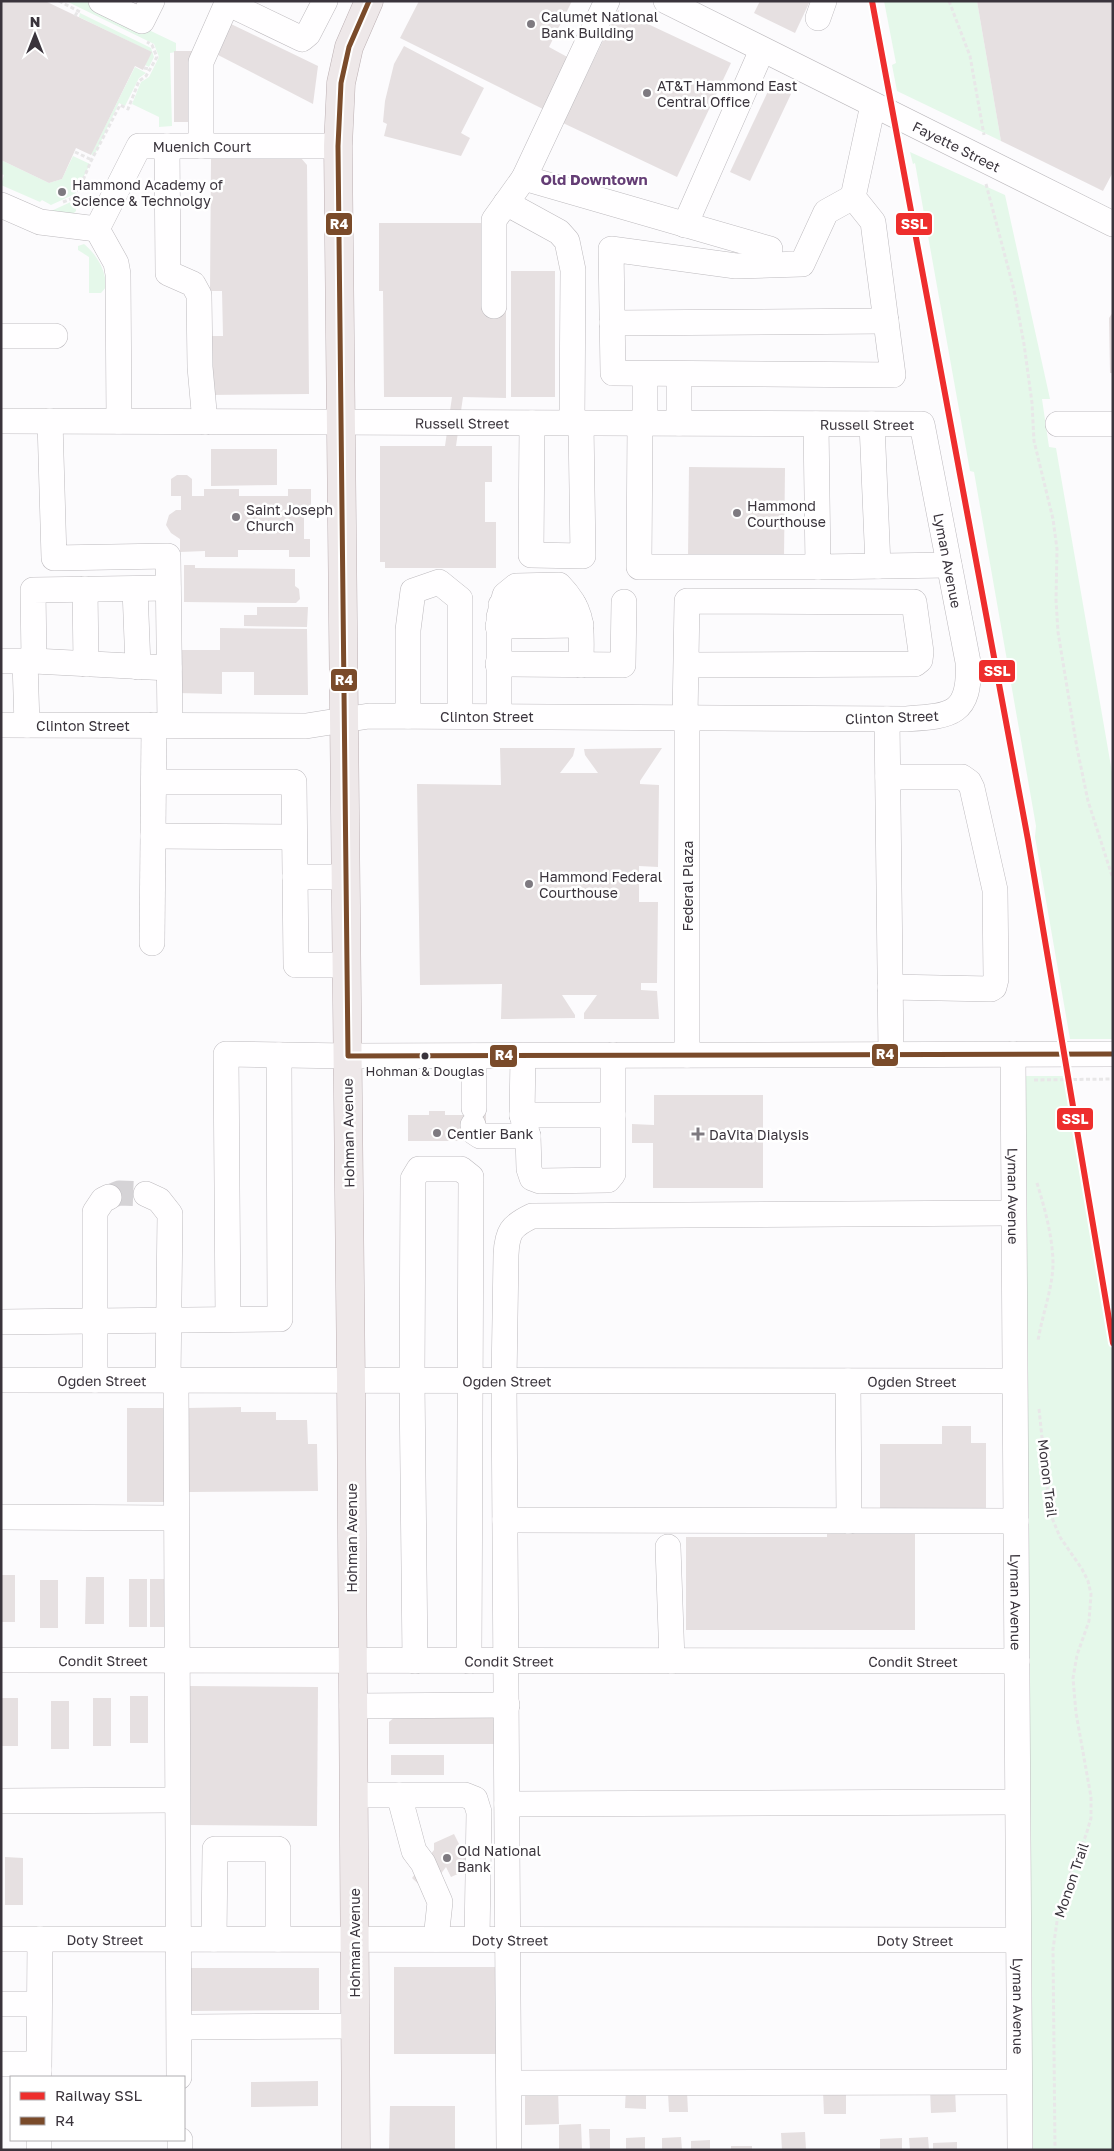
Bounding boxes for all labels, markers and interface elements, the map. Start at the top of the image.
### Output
place label: Calumet National Bank Building [541,8,658,41]
north arrow [10,10,60,60]
text: N [30,13,40,30]
marker: Calumet National Bank Building [525,18,537,30]
place label: AT&T Hammond East Central Office [657,77,797,110]
marker: AT&T Hammond East Central Office [641,87,653,99]
street label: Fayette Street [910,117,1003,175]
street label: Muenich Court [153,138,251,155]
district label: Old Downtown [540,170,648,188]
place label: Hammond Academy of Science & Technolgy [72,176,223,209]
marker: Hammond Academy of Science & Technolgy [56,186,68,198]
line badge: R4 [325,212,353,236]
line badge: SSL [895,212,933,236]
text: R4 [330,215,348,232]
text: SSL [901,215,927,232]
street label: Russell Street [415,414,509,431]
street label: Russell Street [820,415,914,432]
place label: Hammond Courthouse [747,497,826,530]
place label: Saint Joseph Church [246,501,333,534]
marker: Hammond Courthouse [731,507,743,519]
marker: Saint Joseph Church [230,511,242,523]
street label: Lyman Avenue [931,511,966,610]
line badge: SSL [978,659,1016,683]
text: SSL [984,662,1010,679]
line badge: R4 [330,668,358,692]
text: R4 [335,671,353,688]
street label: Clinton Street [845,707,939,727]
street label: Clinton Street [440,708,534,725]
street label: Clinton Street [36,717,130,734]
street label: Federal Plaza [679,841,696,931]
place label: Hammond Federal Courthouse [539,868,662,901]
marker: Hammond Federal Courthouse [523,878,535,890]
line badge: R4 [871,1043,899,1067]
line badge: R4 [489,1044,518,1068]
text: R4 [876,1045,894,1062]
text: R4 [495,1046,513,1063]
marker: Hohman & Douglas [420,1051,430,1061]
place label: Hohman & Douglas [366,1063,485,1079]
street label: Hohman Avenue [339,1078,357,1188]
line badge: SSL [1056,1107,1094,1131]
text: SSL [1062,1110,1088,1127]
place label: Centier Bank [447,1125,533,1142]
place label: DaVita Dialysis [709,1126,809,1143]
marker: Centier Bank [431,1127,443,1139]
marker: DaVita Dialysis [691,1127,705,1141]
street label: Lyman Avenue [1005,1148,1023,1244]
street label: Ogden Street [57,1372,147,1389]
street label: Ogden Street [462,1372,552,1389]
street label: Ogden Street [867,1372,957,1389]
street label: Monon Trail [1035,1438,1061,1518]
street label: Hohman Avenue [343,1483,360,1593]
street label: Lyman Avenue [1008,1554,1025,1650]
street label: Condit Street [58,1652,148,1669]
street label: Condit Street [464,1652,554,1669]
street label: Condit Street [868,1652,958,1669]
street label: Monon Trail [1050,1840,1092,1920]
place label: Old National Bank [457,1842,541,1875]
marker: Old National Bank [441,1852,453,1864]
street label: Hohman Avenue [346,1888,363,1998]
street label: Doty Street [67,1931,143,1948]
street label: Doty Street [472,1931,548,1948]
street label: Doty Street [877,1931,953,1948]
street label: Lyman Avenue [1010,1958,1028,2054]
legend [10,2076,185,2141]
text: Railway SSL [55,2086,143,2104]
text: R4 [55,2111,74,2129]

